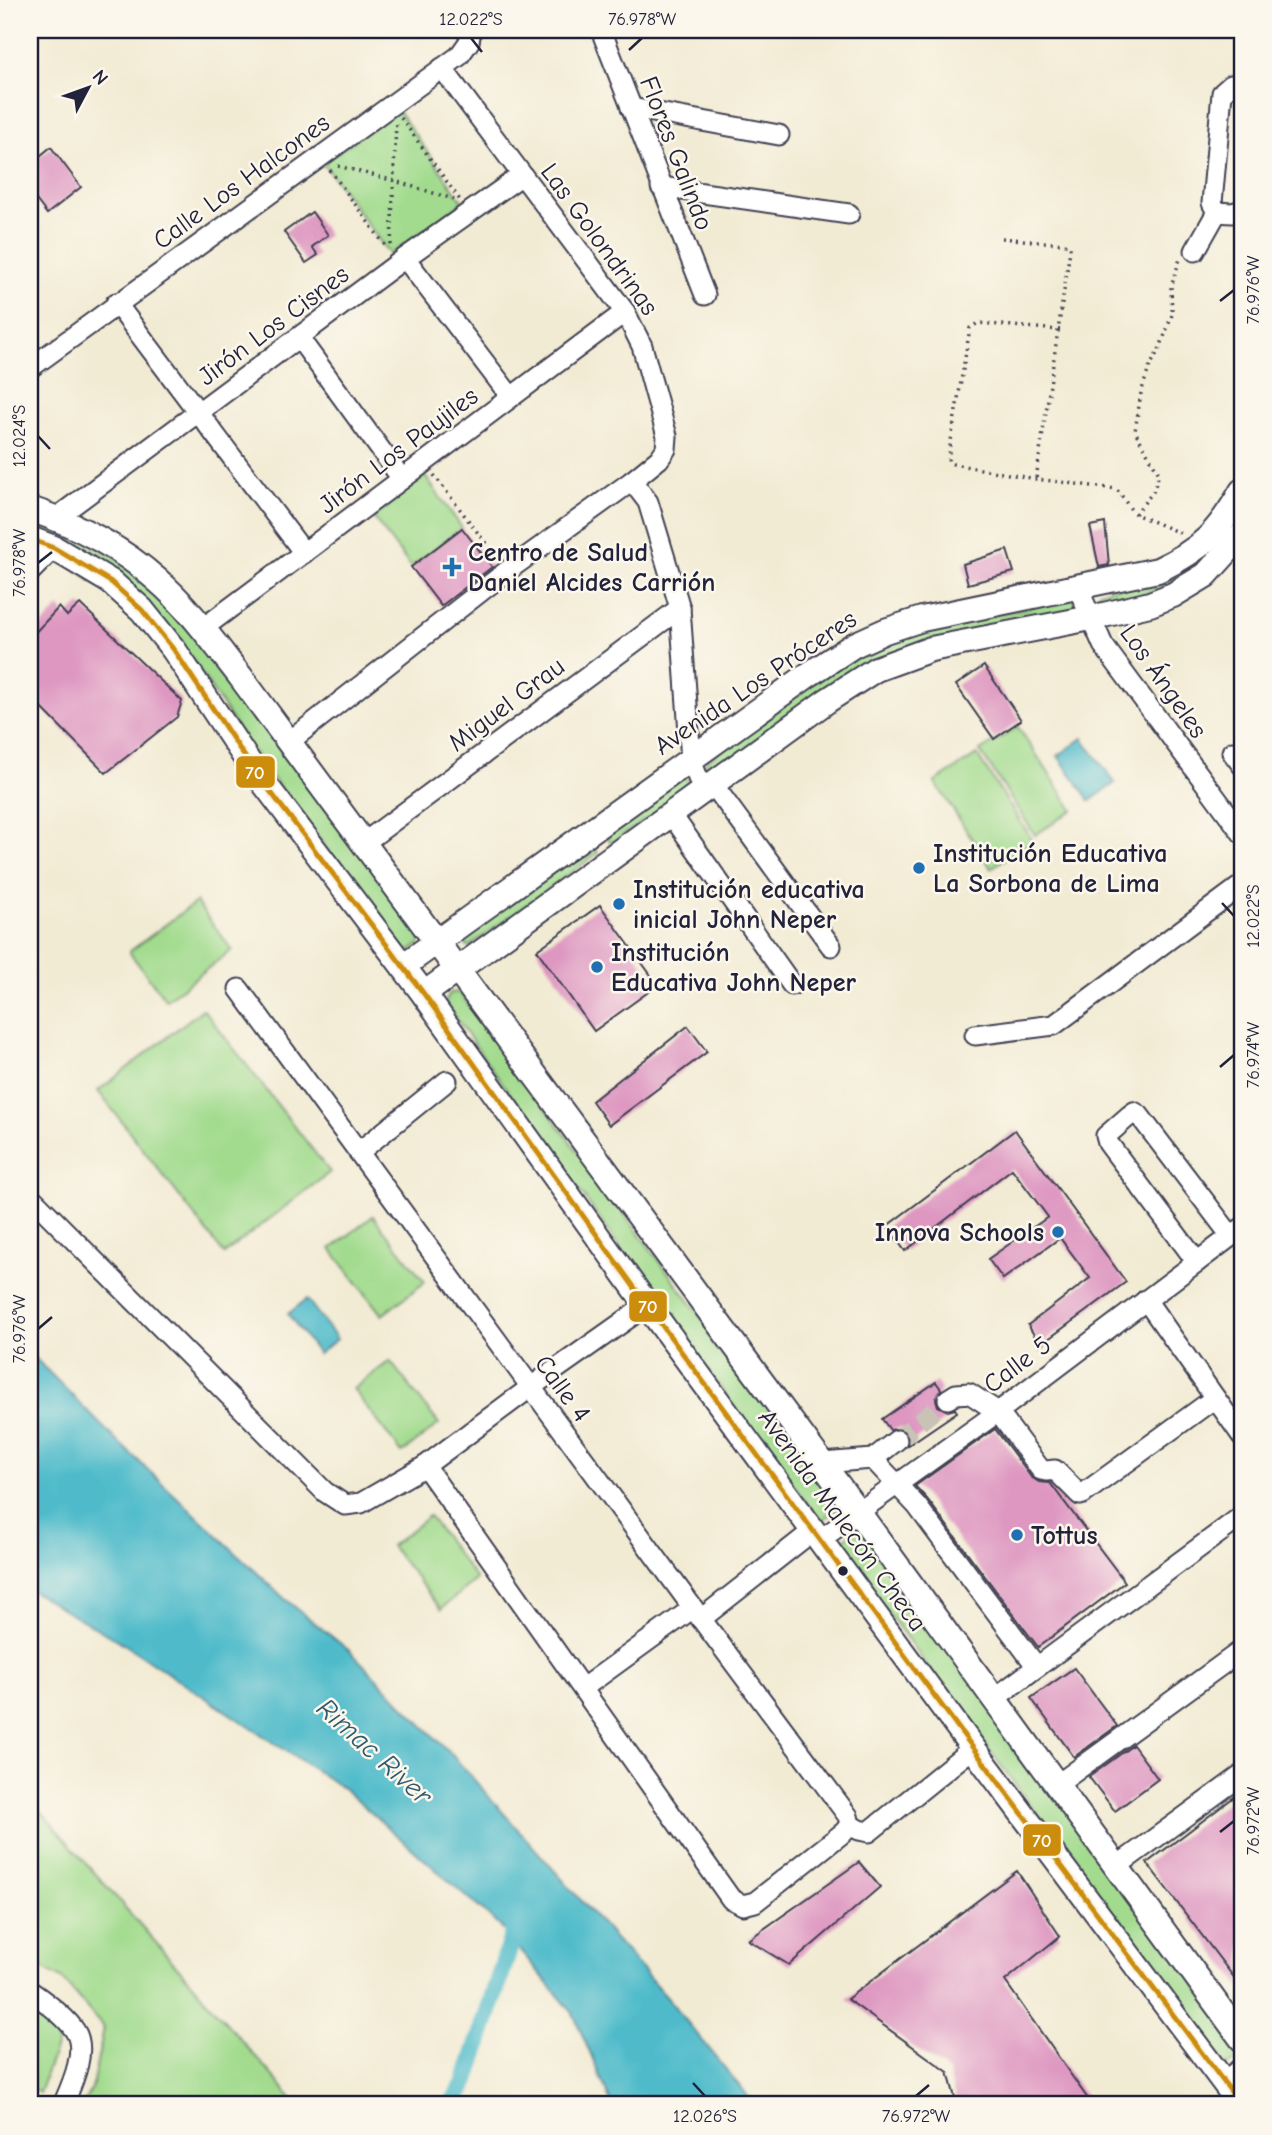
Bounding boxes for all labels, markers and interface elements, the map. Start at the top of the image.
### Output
text: 12.022°S [439,9,503,30]
text: 76.978°W [608,9,676,30]
north arrow [52,52,122,122]
text: N [88,66,112,89]
street label: Flores Galindo [633,72,719,235]
street label: Calle Los Halcones [148,108,336,256]
street label: Las Golondrinas [534,158,664,321]
text: 76.976°W [1243,255,1264,324]
street label: Jirón Los Cisnes [192,259,355,392]
street label: Jirón Los Paujiles [313,381,484,520]
text: 12.024°S [9,405,30,467]
text: 76.978°W [9,529,30,597]
place label: Centro de Salud Daniel Alcides Carrión [468,538,715,598]
marker: Centro de Salud Daniel Alcides Carrión [442,557,462,577]
street label: Avenida Los Próceres [649,604,862,762]
street label: Los Ángeles [1113,619,1214,744]
street label: Miguel Grau [443,652,570,758]
line badge: 70 [235,755,276,789]
text: 70 [245,762,265,784]
place label: Institución Educativa La Sorbona de Lima [933,839,1167,899]
marker: Institución Educativa La Sorbona de Lima [911,860,927,876]
place label: Institución educativa inicial John Neper [633,875,865,935]
text: 12.022°S [1243,884,1264,948]
marker: Institución educativa inicial John Neper [611,896,627,912]
place label: Institución Educativa John Neper [611,938,857,998]
marker: Institución Educativa John Neper [589,959,605,975]
text: 76.974°W [1243,1021,1264,1088]
place label: Innova Schools [875,1218,1044,1248]
marker: Innova Schools [1050,1224,1066,1240]
line badge: 70 [628,1290,668,1323]
text: 76.976°W [9,1294,30,1363]
text: 70 [638,1296,658,1318]
street label: Calle 5 [978,1330,1057,1400]
street label: Calle 4 [528,1349,596,1428]
street label: Avenida Malecón Checa [752,1404,933,1637]
place label: Tottus [1031,1521,1097,1551]
marker: Tottus [1009,1527,1025,1543]
unlabelled marker [836,1564,850,1578]
water label: Rimac River [310,1692,440,1813]
text: 76.972°W [1243,1786,1264,1855]
line badge: 70 [1022,1823,1062,1857]
text: 70 [1032,1830,1052,1852]
text: 12.026°S [673,2106,737,2127]
text: 76.972°W [882,2106,951,2127]

